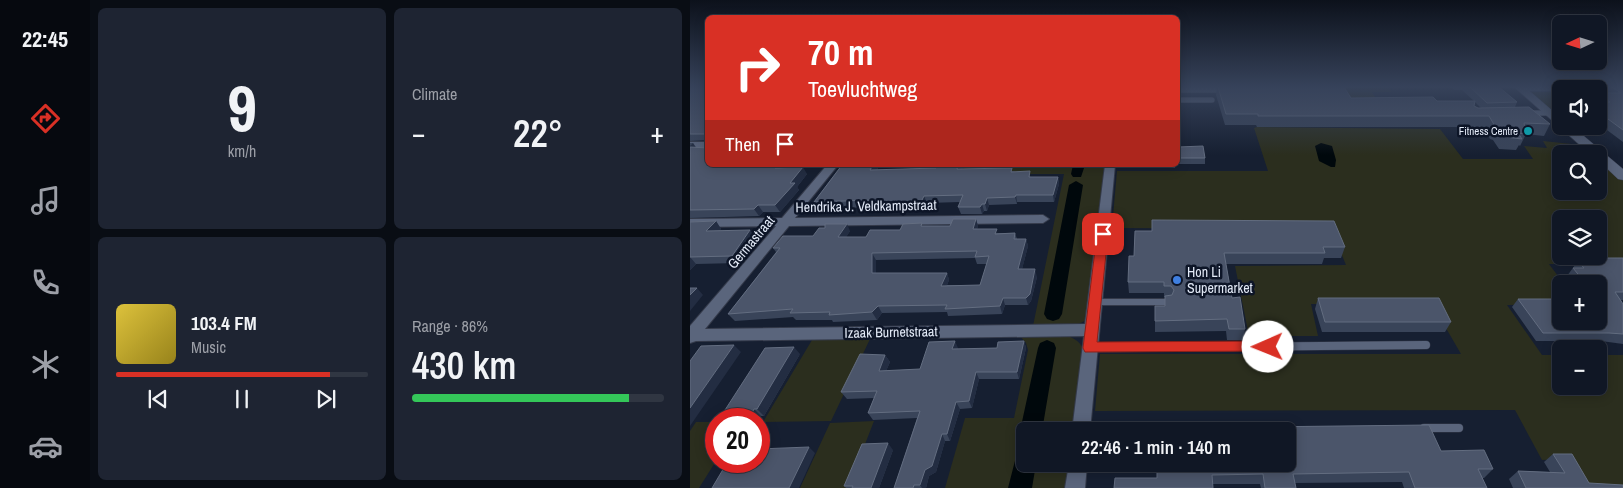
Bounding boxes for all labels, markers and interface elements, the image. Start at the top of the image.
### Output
north arrow [1552,15,1608,70]
map controls [1552,15,1607,395]
text: 22:45 [22,24,68,54]
text: 70 m [808,29,873,76]
icon: right [725,35,790,100]
text: 9 [227,64,257,151]
text: Toevluchtweg [808,74,917,104]
button: sound [1552,80,1607,135]
text: Climate [412,83,457,105]
icon: directions [28,101,63,136]
text: 22° [513,108,563,159]
text: − [412,114,425,152]
text: + [651,114,664,152]
place label: Fitness Centre [1459,124,1518,138]
marker: Fitness Centre [1522,125,1534,137]
icon: arrive [771,130,799,158]
text: Then [725,131,761,157]
text: km/h [228,140,256,162]
button: search [1552,145,1607,200]
icon: music [28,183,63,218]
street label: Hendrika J. Veldkampstraat [795,196,937,216]
button: layers [1552,210,1607,265]
street label: Germastraat [724,212,778,272]
pin [1082,213,1124,255]
icon: arrive [1089,220,1117,248]
place label: Hon Li Supermarket [1187,263,1253,297]
icon: phone [28,265,63,300]
marker: Hon Li Supermarket [1171,274,1183,286]
button: + [1552,275,1607,330]
text: 103.4 FM [191,310,257,336]
text: Range · 86% [412,315,488,337]
position arrow [1241,320,1293,372]
street label: Izaak Burnetstraat [844,322,938,342]
text: Music [191,336,226,358]
text: 430 km [412,340,516,391]
button: − [1552,340,1607,395]
icon: climate [28,347,63,382]
icon: previous [144,385,172,413]
icon: pause [228,385,256,413]
icon: next [312,385,340,413]
speed limit sign: 20 [705,408,770,473]
icon: car [28,429,63,464]
text: 22:46 · 1 min · 140 m [1081,434,1231,460]

